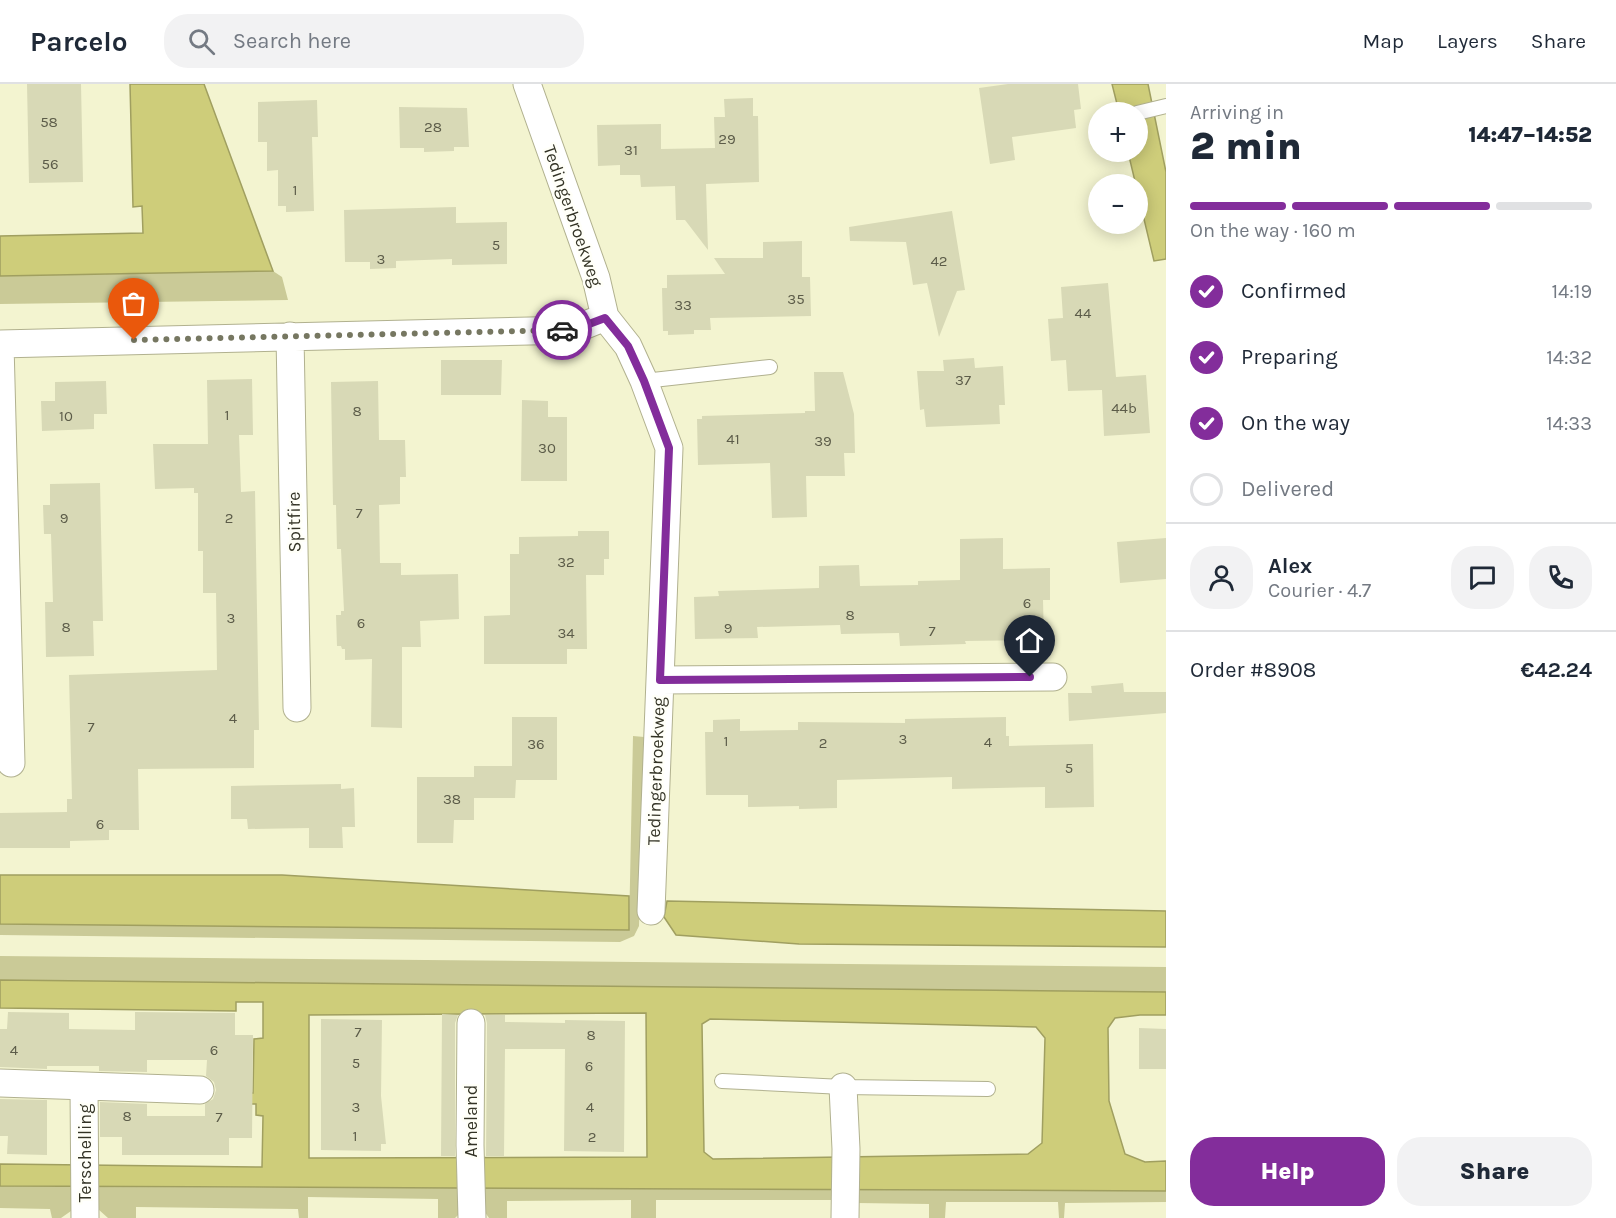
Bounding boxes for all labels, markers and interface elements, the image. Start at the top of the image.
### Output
search box [164,14,584,68]
text: Parcelo [30,25,128,58]
icon: search [185,25,218,58]
text: Search here [233,28,351,54]
text: Map [1362,29,1404,53]
text: Layers [1437,29,1498,53]
text: Share [1531,29,1586,53]
text: Arriving in [1190,101,1284,124]
map controls [1088,102,1148,234]
button: + [1088,102,1148,162]
house number: 58 [40,113,58,131]
house number: 28 [424,118,442,136]
text: 14:47–14:52 [1468,122,1592,148]
text: 2 min [1190,123,1302,169]
house number: 29 [718,130,736,148]
house number: 31 [624,141,638,159]
street label: Tedingerbroekweg [538,142,608,290]
house number: 56 [41,155,59,173]
button: − [1088,174,1148,234]
house number: 1 [293,181,297,199]
text: On the way · 160 m [1190,219,1356,242]
house number: 5 [492,236,500,254]
house number: 3 [377,250,385,268]
house number: 42 [930,252,948,270]
icon: check [1190,275,1223,308]
pin [108,278,159,340]
text: Confirmed [1241,278,1347,304]
text: 14:19 [1551,280,1592,303]
icon: bag [117,287,150,320]
house number: 35 [787,290,805,308]
house number: 33 [674,296,692,314]
courier [532,300,592,360]
house number: 44 [1075,304,1092,322]
icon: car [546,314,579,347]
icon: check [1190,341,1223,374]
text: Preparing [1241,344,1338,370]
text: 14:32 [1546,346,1592,369]
house number: 37 [955,371,971,389]
house number: 44b [1111,399,1137,417]
house number: 8 [352,402,362,420]
house number: 1 [225,406,229,424]
house number: 10 [59,407,73,425]
icon: check [1190,407,1223,440]
text: On the way [1241,410,1350,436]
text: 14:33 [1546,412,1592,435]
house number: 41 [726,430,740,448]
house number: 39 [814,432,832,450]
house number: 30 [538,439,556,457]
text: Delivered [1241,476,1334,502]
street label: Spitfire [282,491,306,553]
house number: 7 [355,504,363,522]
house number: 9 [60,509,68,527]
house number: 2 [225,509,233,527]
button: person [1190,546,1253,609]
button: chat [1451,546,1514,609]
button: phone [1529,546,1592,609]
house number: 32 [557,553,575,571]
text: Alex [1268,553,1312,579]
text: Courier · 4.7 [1268,579,1371,602]
house number: 6 [1023,594,1031,612]
house number: 8 [845,606,855,624]
house number: 3 [227,609,235,627]
house number: 6 [357,614,365,632]
pin [1004,615,1055,677]
house number: 8 [61,618,71,636]
house number: 9 [724,619,732,637]
house number: 7 [928,622,936,640]
house number: 34 [557,624,575,642]
icon: home [1013,624,1046,657]
text: Order #8908 [1190,657,1316,683]
text: €42.24 [1521,657,1592,683]
street label: Tedingerbroekweg [642,696,670,846]
house number: 4 [229,709,238,727]
house number: 7 [87,718,95,736]
house number: 3 [899,730,907,748]
house number: 1 [724,732,728,750]
house number: 4 [984,733,993,751]
house number: 2 [819,734,827,752]
house number: 36 [527,735,545,753]
house number: 5 [1065,759,1073,777]
house number: 38 [443,790,461,808]
house number: 6 [96,815,104,833]
house number: 7 [354,1023,362,1041]
house number: 8 [586,1026,596,1044]
house number: 4 [10,1041,19,1059]
house number: 6 [210,1041,218,1059]
house number: 5 [352,1054,360,1072]
house number: 6 [585,1057,593,1075]
street label: Ameland [460,1085,482,1157]
house number: 3 [352,1098,360,1116]
house number: 4 [586,1098,595,1116]
street label: Terschelling [74,1104,96,1202]
house number: 8 [122,1107,132,1125]
house number: 7 [215,1108,223,1126]
house number: 1 [353,1127,357,1145]
house number: 2 [588,1128,596,1146]
button: Help [1190,1137,1385,1206]
button: Share [1397,1137,1592,1206]

